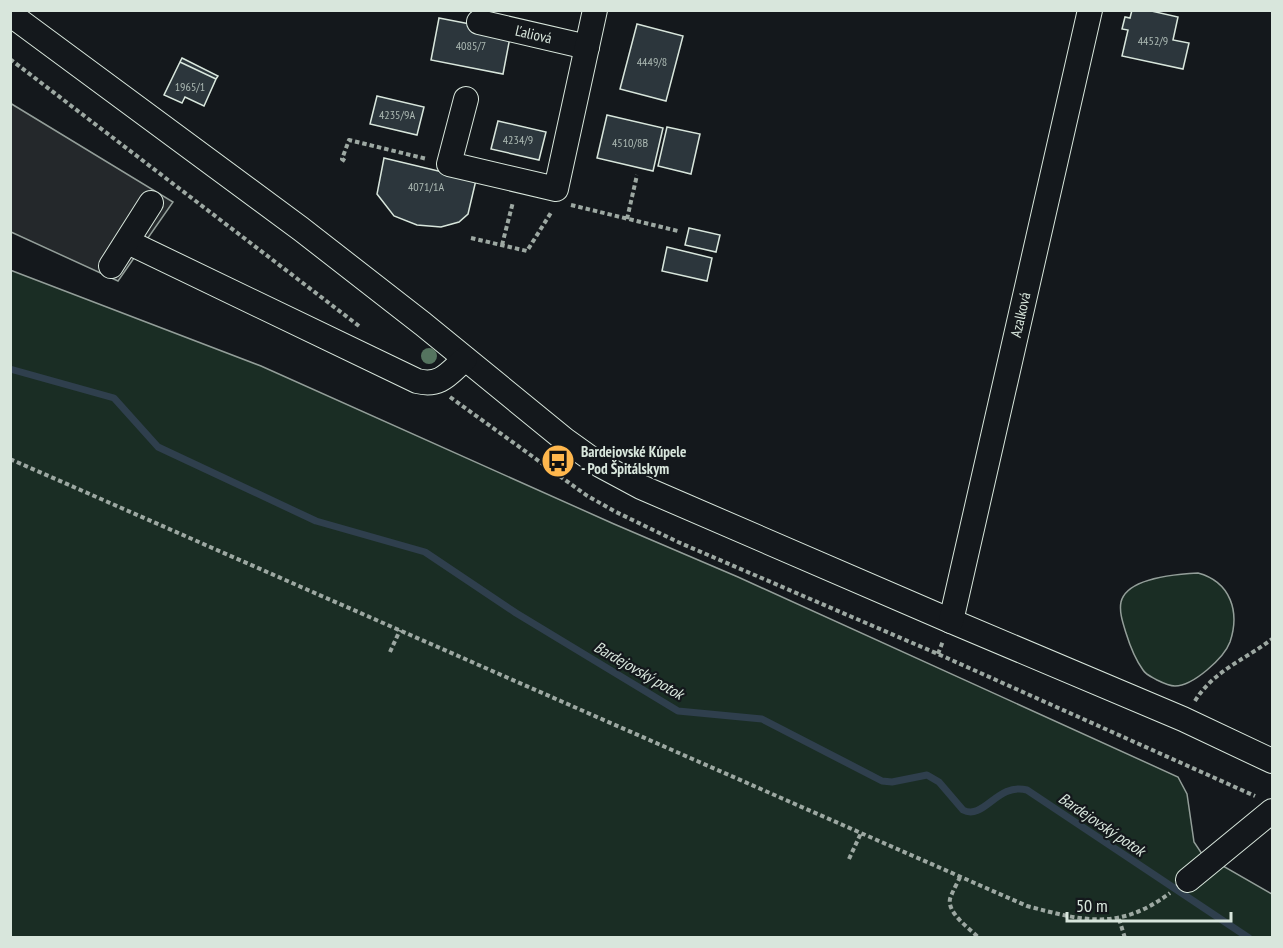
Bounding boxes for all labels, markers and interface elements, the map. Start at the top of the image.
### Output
street label: Ľaliová [514,21,554,48]
house number: 4452/9 [1138,33,1168,48]
house number: 4085/7 [456,38,486,53]
house number: 4449/8 [637,54,667,69]
house number: 1965/1 [175,79,205,94]
house number: 4235/9A [379,107,415,122]
house number: 4234/9 [503,132,533,147]
house number: 4510/8B [612,135,648,150]
house number: 4071/1A [408,179,444,194]
street label: Azalková [1006,290,1034,339]
place label: Bardejovské Kúpele - Pod Špitálskym [581,442,686,478]
bus stop icon: Bardejovské Kúpele - Pod Špitálskym [540,443,576,479]
water label: Bardejovský potok [591,636,689,705]
water label: Bardejovský potok [1055,788,1151,861]
scale bar [1067,885,1230,923]
text: 50 m [1076,894,1108,917]

